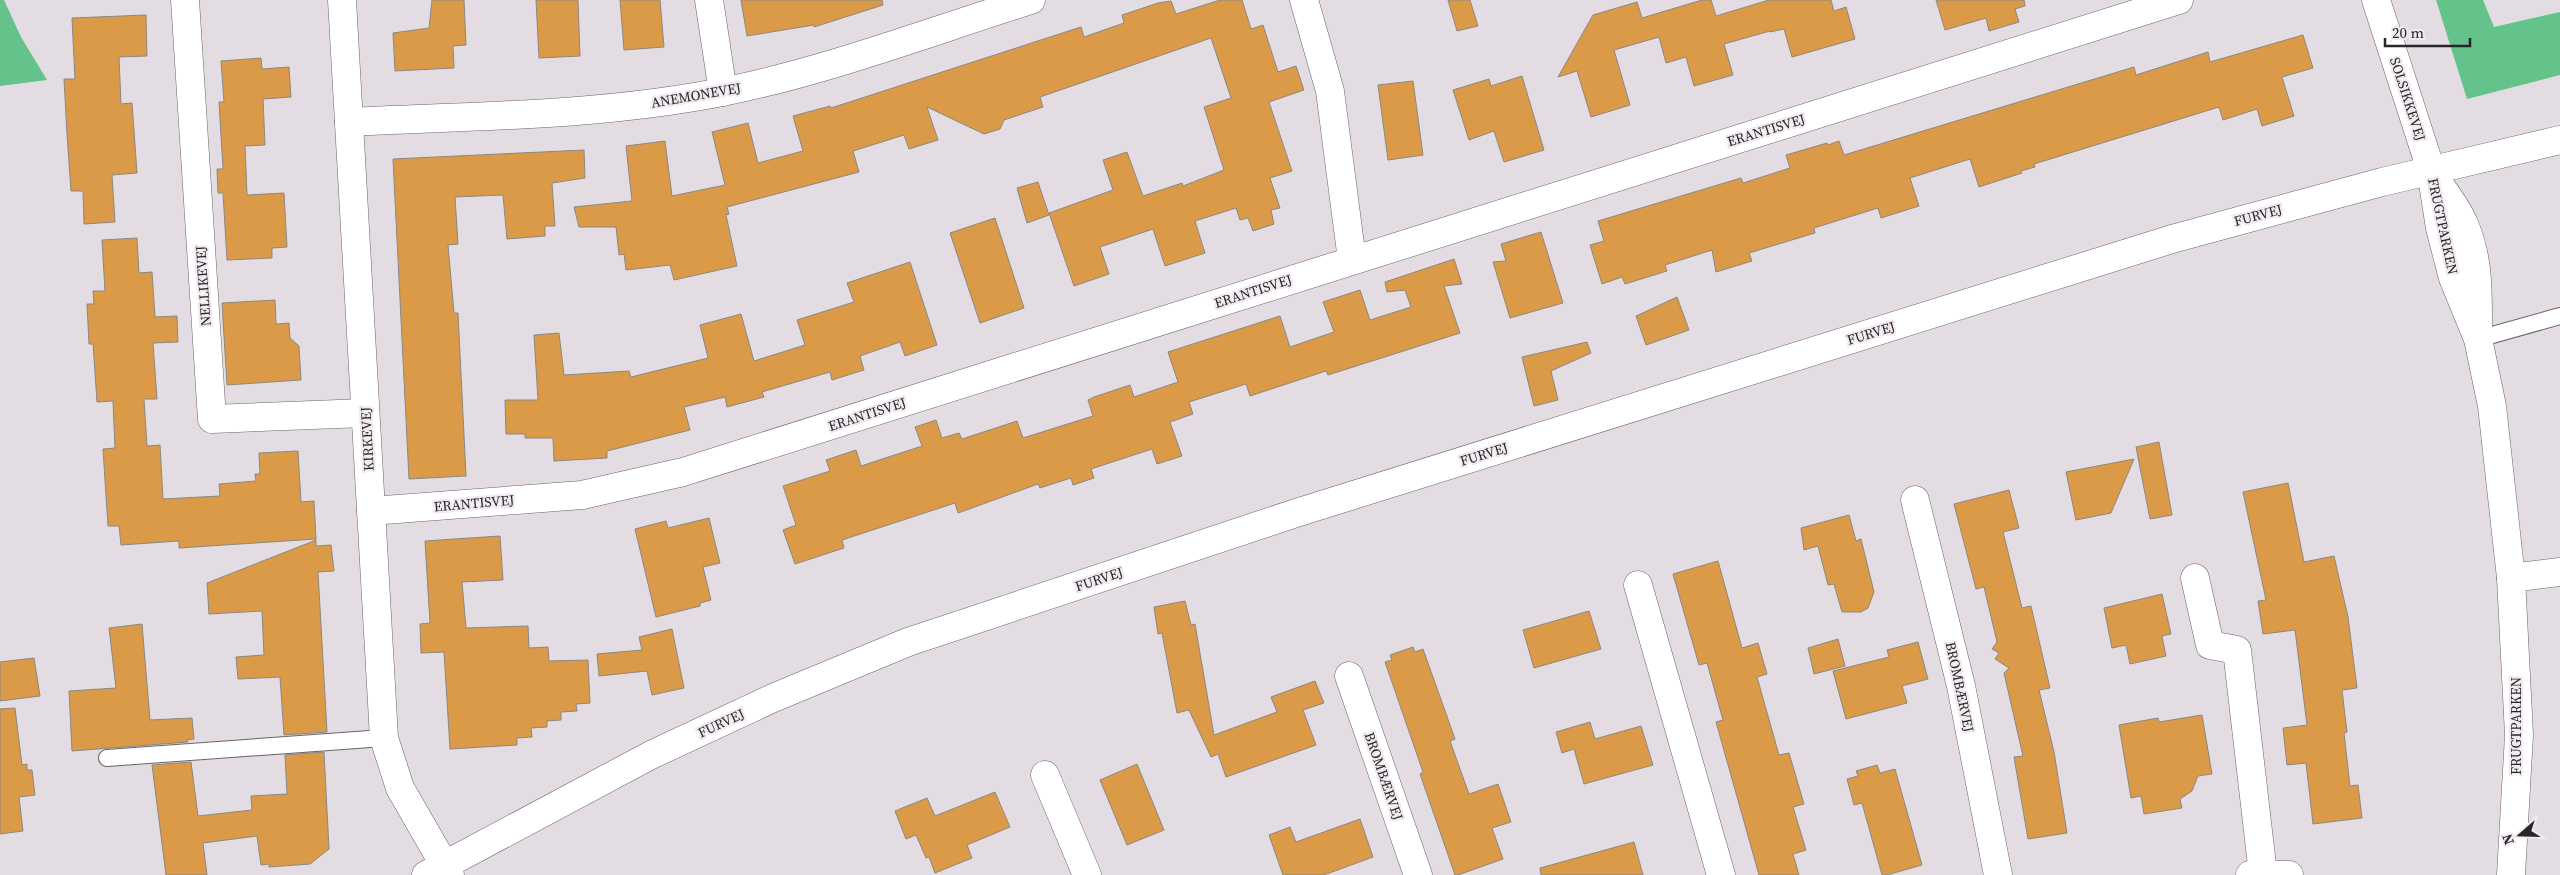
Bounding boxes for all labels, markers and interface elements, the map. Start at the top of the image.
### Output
scale bar [2385,15,2470,47]
text: 20 m [2392,22,2424,43]
street label: SOLSIKKEVEJ [2385,55,2431,143]
street label: ANEMONEVEJ [649,77,743,113]
street label: ERANTISVEJ [1725,109,1807,151]
street label: FRUGTPARKEN [2423,176,2463,276]
street label: FURVEJ [2232,199,2284,231]
street label: NELLIKEVEJ [190,245,216,327]
street label: ERANTISVEJ [1212,269,1294,313]
street label: FURVEJ [1844,316,1898,350]
street label: ERANTISVEJ [826,392,908,436]
street label: KIRKEVEJ [355,406,379,472]
street label: FURVEJ [1457,437,1511,471]
street label: ERANTISVEJ [433,490,515,516]
street label: FURVEJ [1072,562,1126,596]
street label: BROMBÆRVEJ [1941,640,1979,734]
street label: FRUGTPARKEN [2506,677,2526,775]
street label: FURVEJ [694,703,748,743]
street label: BROMBÆRVEJ [1360,729,1408,823]
north arrow [2495,810,2545,860]
text: N [2497,831,2519,848]

